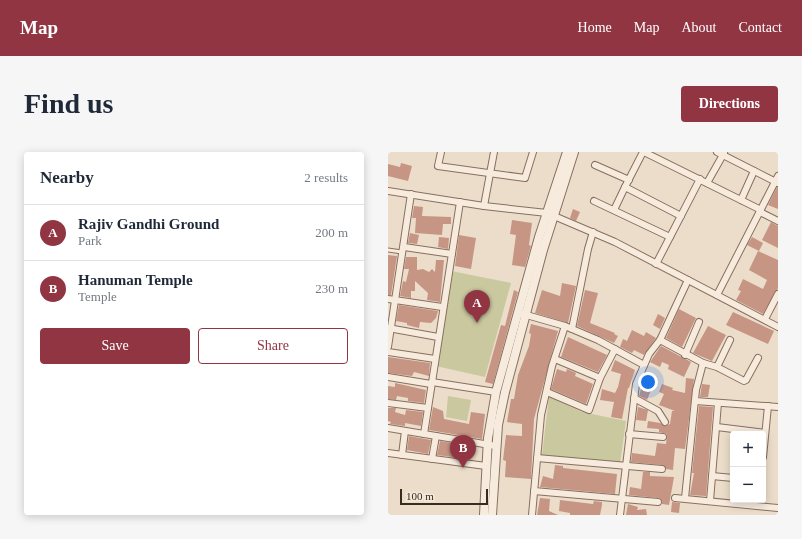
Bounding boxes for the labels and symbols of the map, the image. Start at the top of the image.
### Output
pin: A [464,290,490,323]
your location [638,372,658,392]
pin: B [450,435,476,468]
scale bar [400,487,488,506]

